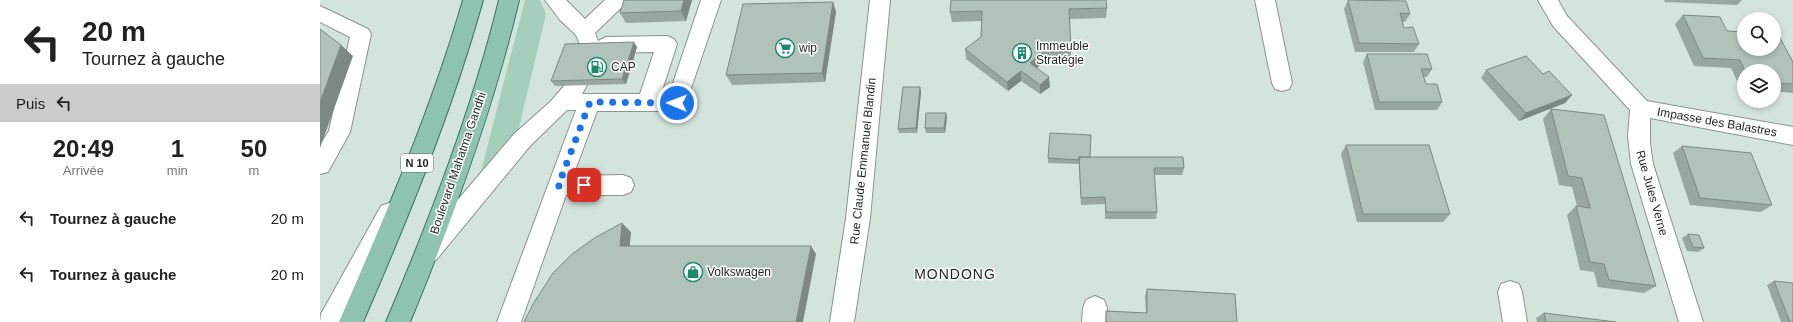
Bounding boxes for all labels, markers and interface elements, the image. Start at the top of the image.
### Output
map controls [1737,12,1781,108]
button: search [1737,12,1781,56]
icon: left [16,16,68,68]
text: 20 m [82,16,146,47]
supermarket icon: wip [774,37,796,59]
place label: Immeuble Stratégie [1036,39,1089,67]
place label: wip [798,41,817,55]
building icon: Immeuble Stratégie [1011,42,1033,64]
text: Tournez à gauche [82,49,225,69]
fuel station icon: CAP [586,56,608,78]
place label: CAP [611,60,636,74]
button: layers [1737,64,1781,108]
street label: Rue Claude Emmanuel Blandin [847,77,879,245]
position arrow [656,82,698,124]
street label: Boulevard Mahatma Gandhi [427,90,489,236]
icon: left [53,92,75,114]
text: Puis [16,95,45,112]
street label: Impasse des Balastres [1656,105,1778,139]
text: 20:49 [53,135,114,162]
text: 1 [171,135,184,162]
text: 50 [241,135,267,162]
street label: Rue Jules Verne [1633,149,1671,238]
road number: N 10 [401,154,433,172]
text: Arrivée [63,163,104,178]
text: min [167,163,188,178]
text: m [248,163,259,178]
pin [567,168,601,202]
icon: arrive [573,174,595,196]
icon: left [16,207,38,229]
text: Tournez à gauche [50,210,176,227]
text: 20 m [271,210,304,227]
shop icon: Volkswagen [682,261,704,283]
icon: left [16,263,38,285]
place label: Volkswagen [707,265,771,279]
text: Tournez à gauche [50,266,176,283]
text: 20 m [271,266,304,283]
district label: MONDONG [914,266,996,282]

